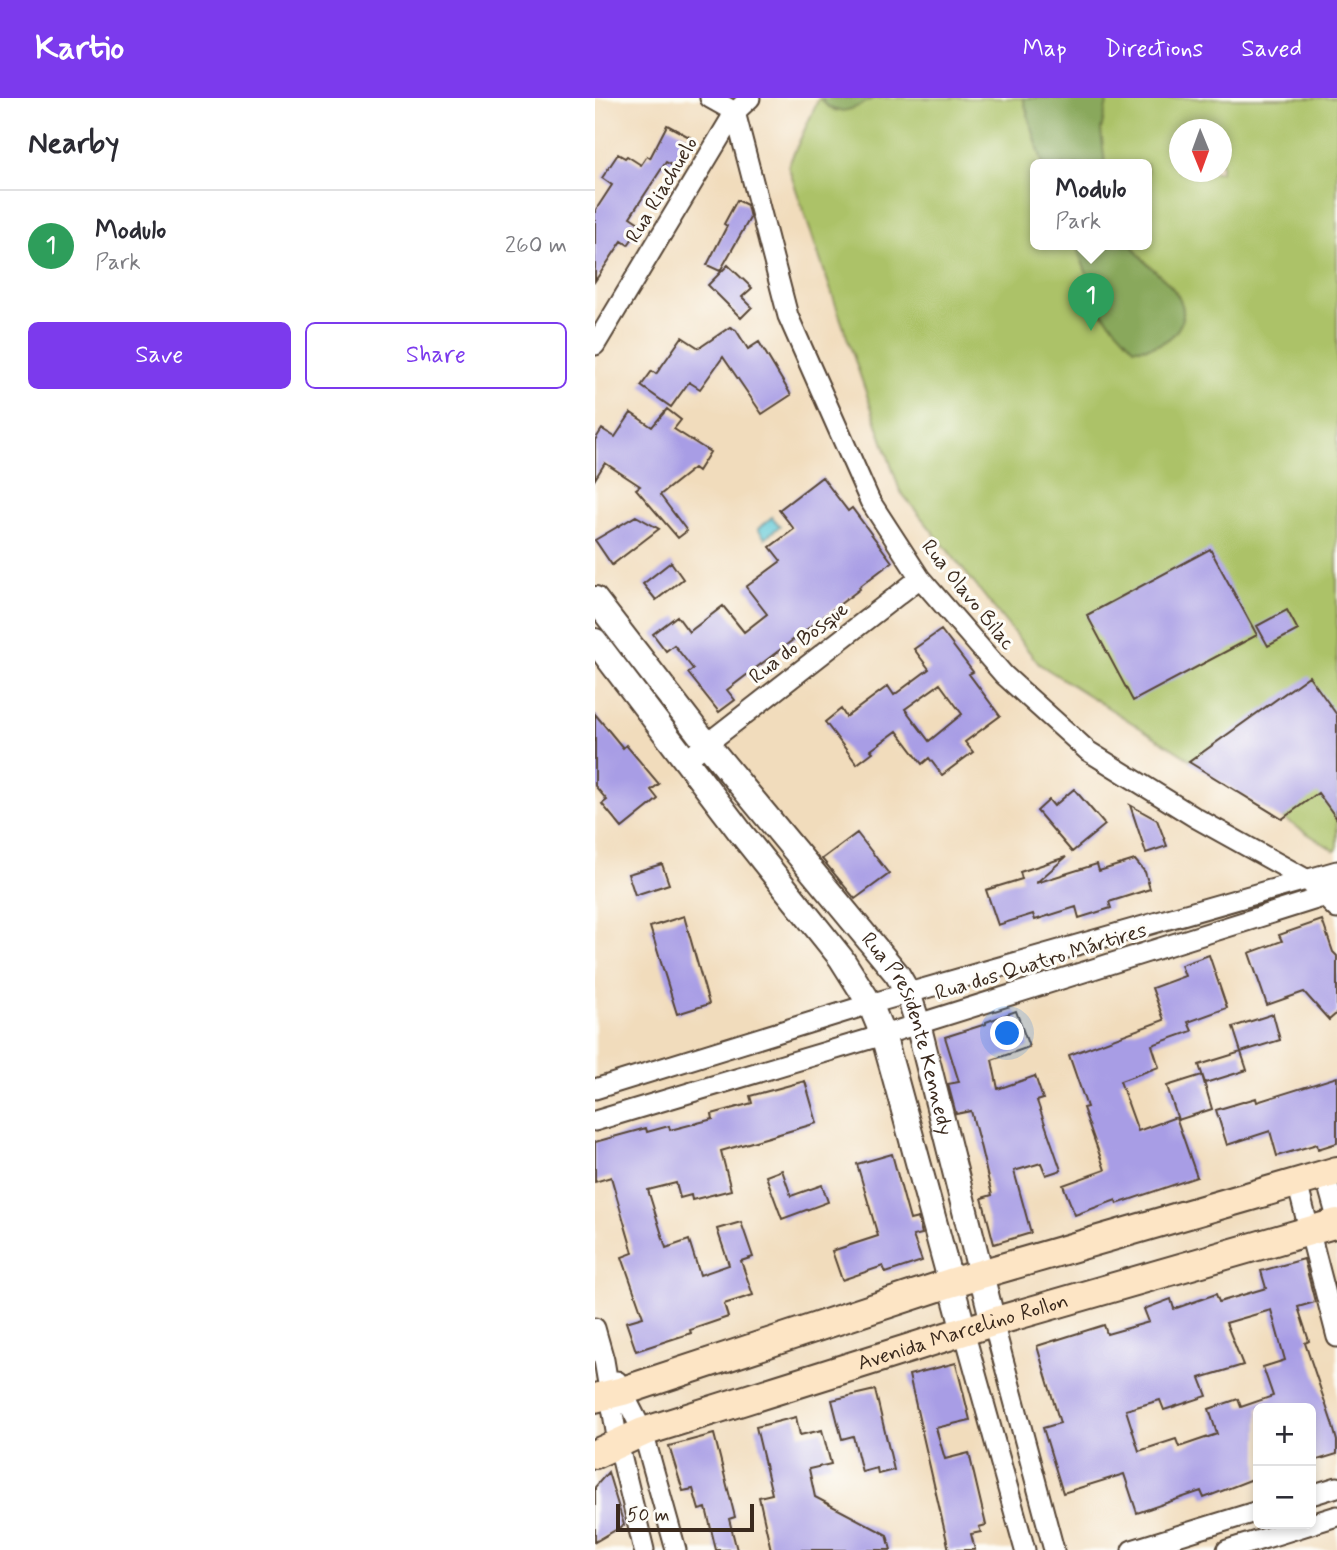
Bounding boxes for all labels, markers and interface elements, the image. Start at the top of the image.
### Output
text: Kartio [35,27,124,71]
text: Map [1023,34,1067,65]
text: Directions [1105,34,1203,65]
text: Saved [1241,34,1302,65]
north arrow [1169,119,1232,182]
text: Nearby [28,124,119,163]
street label: Rua Riachuelo [619,132,705,248]
popup [1030,159,1152,250]
text: Modulo [1055,173,1127,207]
text: Park [1055,207,1101,237]
text: Modulo [95,214,166,248]
text: 1 [46,231,56,261]
text: 260 m [505,231,567,261]
text: Park [95,248,141,278]
pin: 1 [1068,273,1114,331]
button: Save [28,322,291,389]
button: Share [305,322,567,389]
street label: Rua Olavo Bilac [915,534,1022,657]
street label: Rua do Bosque [743,595,855,691]
street label: Rua dos Quatro Mártires [932,916,1150,1008]
street label: Rua Presidente Kennedy [854,926,960,1138]
your location [990,1016,1024,1050]
street label: Avenida Marcelino Rollon [854,1287,1072,1378]
map controls [1253,1403,1316,1529]
button: + [1253,1403,1316,1466]
button: − [1253,1466,1316,1529]
scale bar [616,1501,754,1533]
text: 50 m [627,1503,670,1528]

